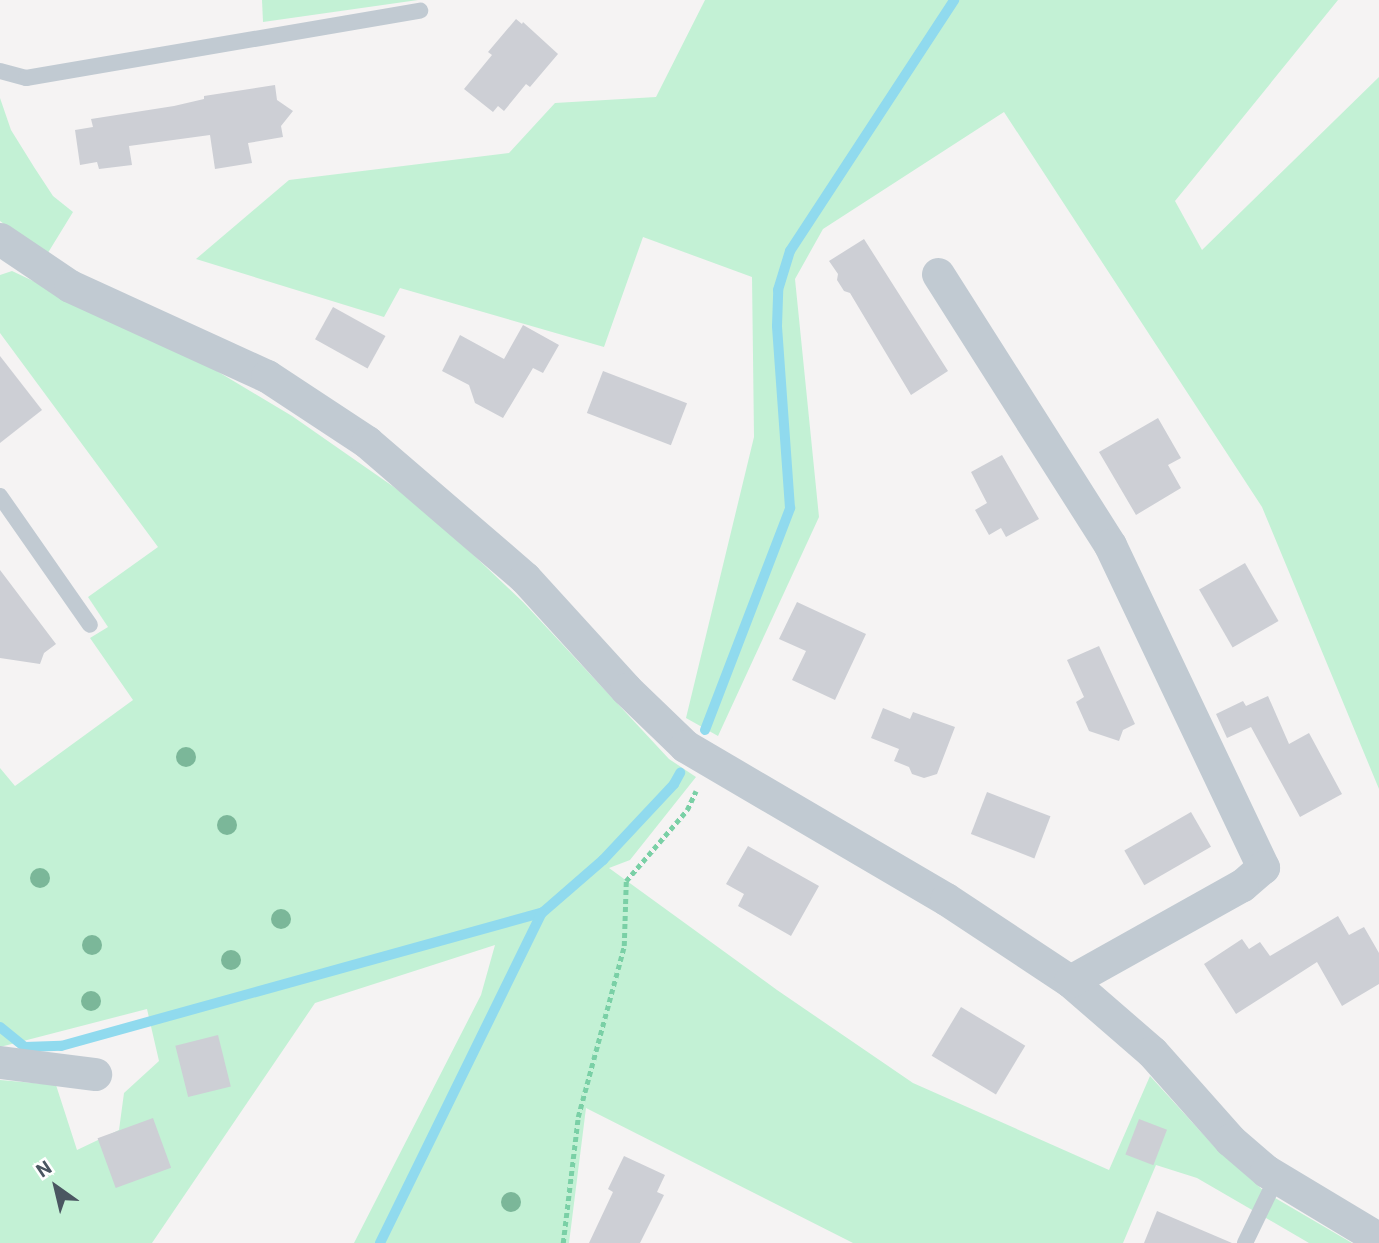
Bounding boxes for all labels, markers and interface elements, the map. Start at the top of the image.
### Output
north arrow [21,1152,91,1222]
text: N [32,1156,56,1182]

